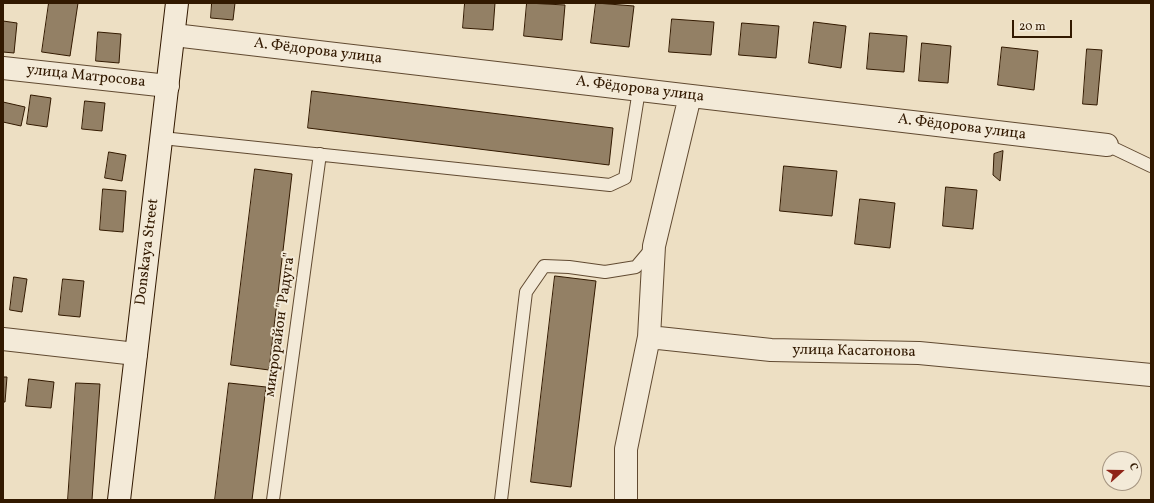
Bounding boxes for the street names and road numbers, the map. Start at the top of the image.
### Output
street label: А. Фёдорова улица [253,35,383,69]
street label: улица Матросова [26,62,146,92]
street label: А. Фёдорова улица [575,73,705,107]
street label: А. Фёдорова улица [897,111,1027,145]
street label: Donskaya Street [133,198,163,306]
street label: микрорайон "Радуга" [262,252,300,398]
street label: улица Касатонова [792,342,916,362]

